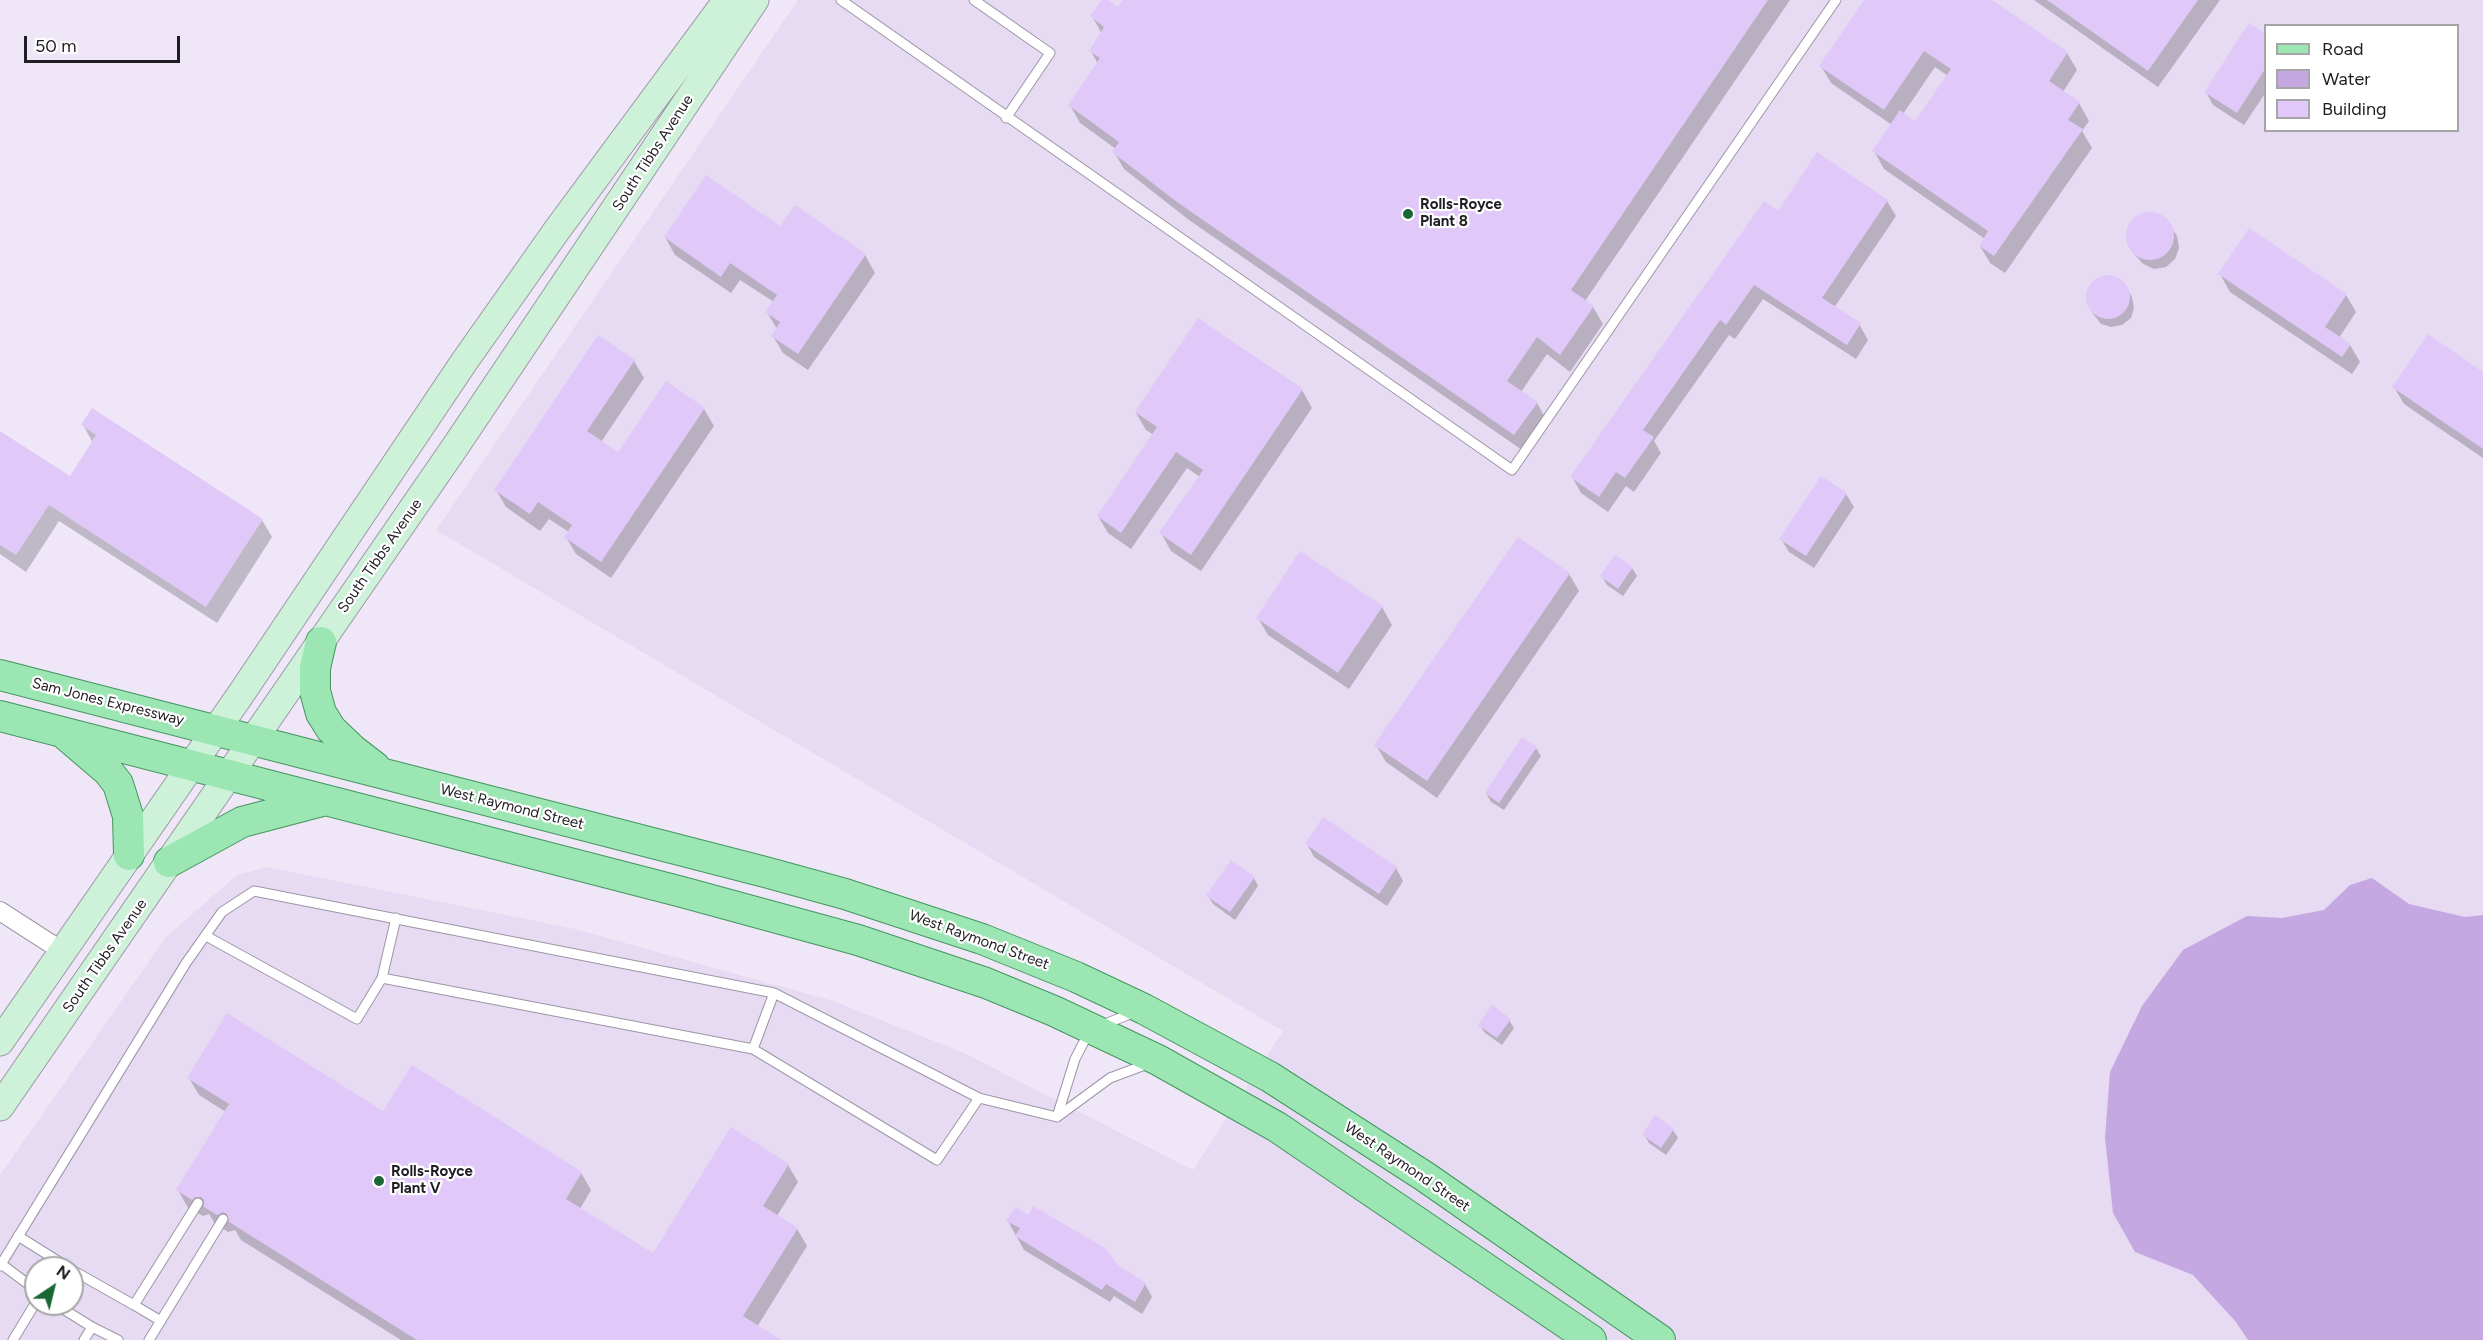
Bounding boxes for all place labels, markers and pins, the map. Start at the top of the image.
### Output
place label: Rolls-Royce Plant 8 [1420,196,1502,231]
marker: Rolls-Royce Plant 8 [1401,207,1415,221]
place label: Rolls-Royce Plant V [391,1163,473,1198]
marker: Rolls-Royce Plant V [372,1174,386,1188]

